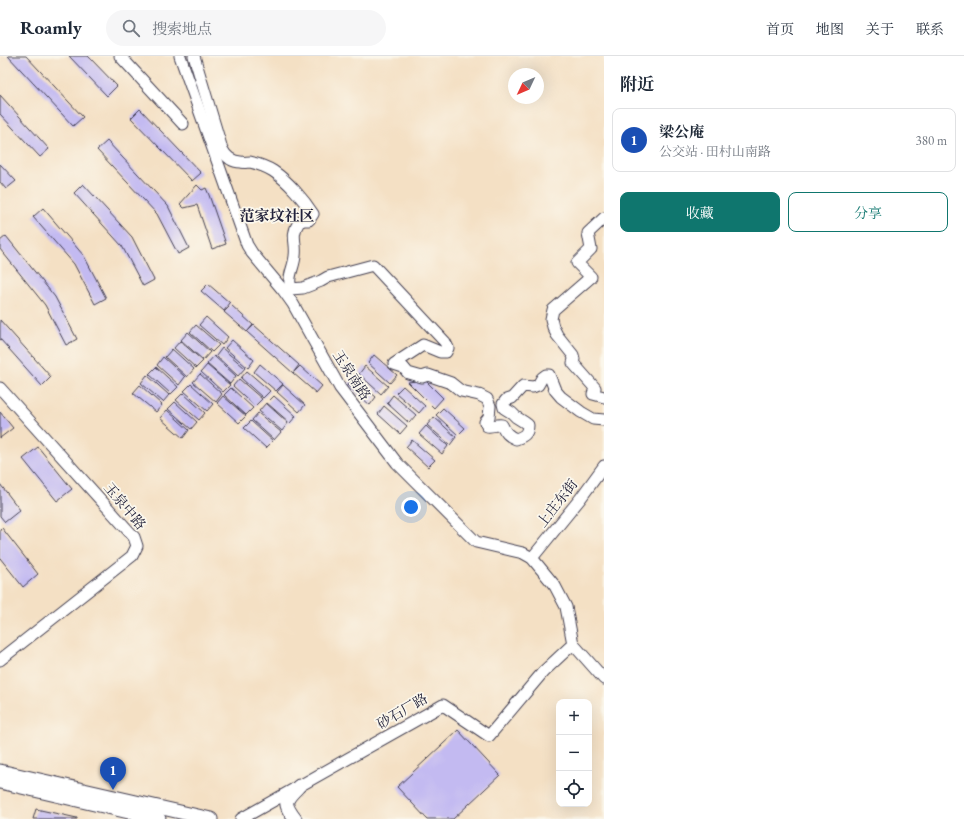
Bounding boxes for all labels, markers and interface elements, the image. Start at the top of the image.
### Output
search box [106,10,386,46]
text: Roamly [20,15,82,40]
icon: search [120,17,142,39]
text: 搜索地点 [152,19,212,38]
text: 首页 [766,20,794,38]
text: 地图 [816,20,844,38]
text: 关于 [866,20,894,38]
text: 联系 [916,20,944,38]
north arrow [508,68,544,104]
text: 附近 [620,73,654,95]
text: 梁公庵 [659,122,704,141]
text: 1 [631,132,637,149]
text: 380 m [916,132,947,149]
text: 公交站 · 田村山南路 [659,143,771,160]
button: 收藏 [620,192,780,232]
button: 分享 [788,192,948,232]
district label: 范家坟社区 [239,206,315,225]
street label: 玉泉南路 [329,347,375,403]
street label: 上庄东街 [533,475,581,531]
street label: 玉泉中路 [100,479,150,533]
your location [401,497,421,517]
street label: 砂石厂路 [373,689,431,733]
map controls [556,699,592,807]
button: + [556,699,592,735]
button: − [556,735,592,771]
pin: 1 [100,757,126,790]
button: locate [556,771,592,807]

